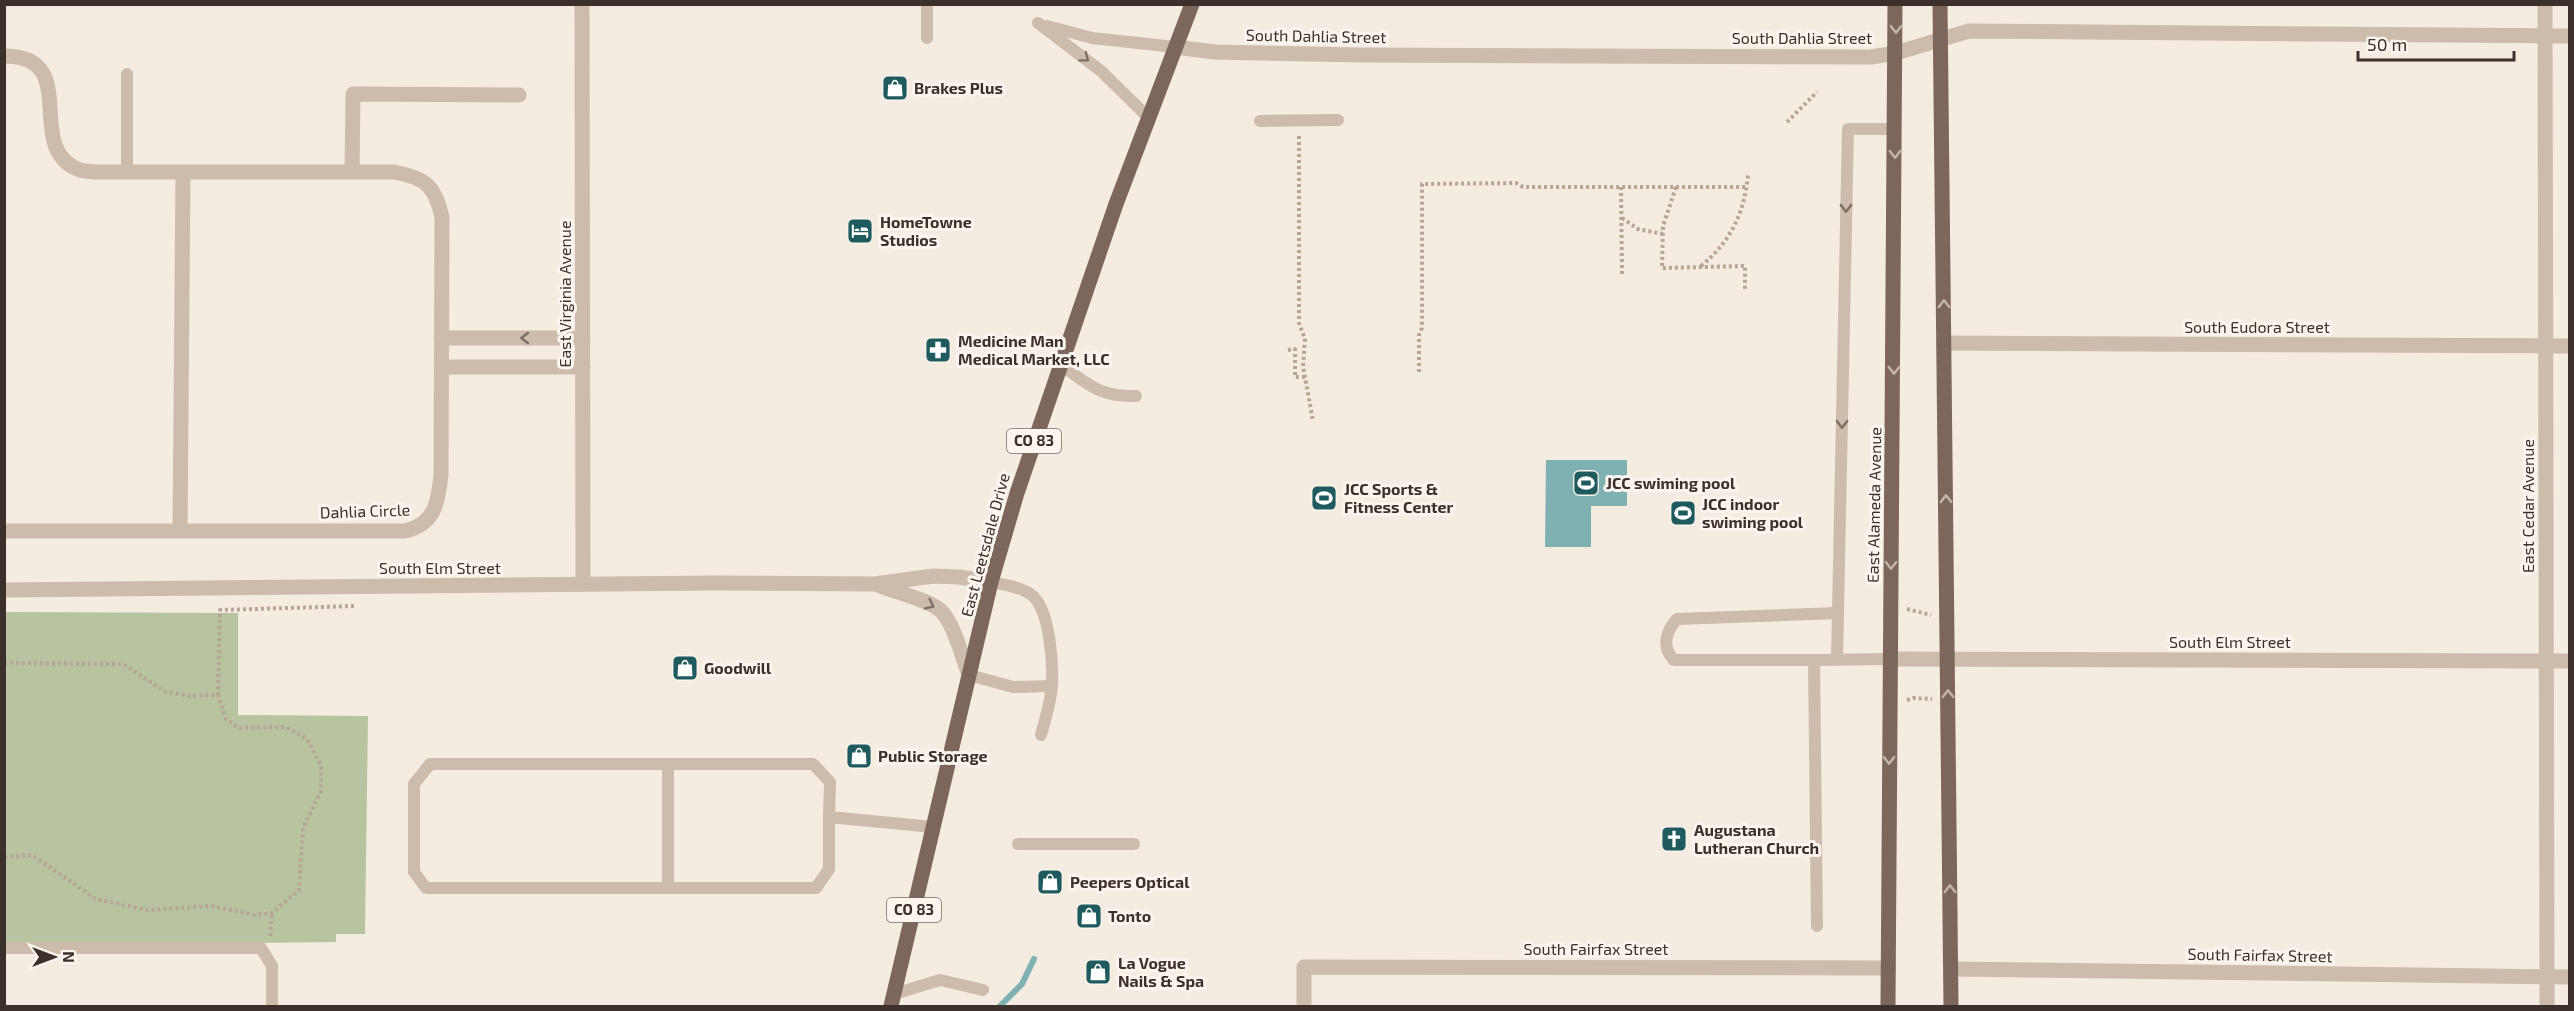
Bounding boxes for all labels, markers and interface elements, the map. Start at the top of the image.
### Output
one-way arrow [1890,24,1902,33]
scale bar [2358,24,2514,62]
street label: South Dahlia Street [1246,25,1386,46]
street label: South Dahlia Street [1732,28,1872,47]
text: 50 m [2367,33,2407,55]
one-way arrow [1078,51,1089,62]
shop icon: Brakes Plus [880,73,910,103]
place label: Brakes Plus [914,78,1003,97]
one-way arrow [1889,149,1901,158]
one-way arrow [1840,204,1852,213]
place label: HomeTowne Studios [880,212,972,249]
hotel icon: HomeTowne Studios [845,216,875,246]
street label: East Virginia Avenue [555,221,574,367]
one-way arrow [1937,300,1950,309]
street label: South Eudora Street [2184,317,2330,336]
place label: Medicine Man Medical Market, LLC [958,331,1110,368]
one-way arrow [520,332,529,344]
pharmacy icon: Medicine Man Medical Market, LLC [923,335,953,365]
one-way arrow [1888,365,1900,374]
one-way arrow [1836,420,1848,429]
street label: East Alameda Avenue [1863,427,1884,583]
road number: CO 83 [1007,429,1061,453]
street label: East Cedar Avenue [2518,439,2537,573]
sports icon: JCC swiming pool [1571,468,1601,498]
street label: East Leetsdale Drive [956,471,1013,619]
place label: JCC swiming pool [1606,473,1736,492]
place label: JCC Sports & Fitness Center [1344,479,1454,516]
sports icon: JCC Sports & Fitness Center [1309,483,1339,513]
place label: JCC indoor swiming pool [1702,494,1804,531]
one-way arrow [1940,495,1952,504]
sports icon: JCC indoor swiming pool [1668,498,1698,528]
street label: Dahlia Circle [320,499,410,522]
street label: South Elm Street [379,558,501,577]
one-way arrow [1885,560,1897,569]
one-way arrow [923,598,934,610]
street label: South Elm Street [2169,632,2291,651]
shop icon: Goodwill [670,653,700,683]
place label: Goodwill [704,658,772,677]
one-way arrow [1942,690,1954,699]
shop icon: Public Storage [844,741,874,771]
place label: Public Storage [878,746,988,765]
one-way arrow [1883,755,1895,764]
place label: Augustana Lutheran Church [1694,820,1819,857]
church icon: Augustana Lutheran Church [1659,824,1689,854]
shop icon: Peepers Optical [1035,867,1065,897]
place label: Peepers Optical [1070,872,1190,891]
one-way arrow [1944,885,1956,894]
road number: CO 83 [887,898,941,922]
shop icon: Tonto [1074,901,1104,931]
place label: Tonto [1108,906,1151,925]
north arrow [24,927,84,987]
street label: South Fairfax Street [1524,939,1668,958]
street label: South Fairfax Street [2187,944,2333,965]
text: N [60,951,79,963]
place label: La Vogue Nails & Spa [1118,953,1204,990]
shop icon: La Vogue Nails & Spa [1083,957,1113,987]

